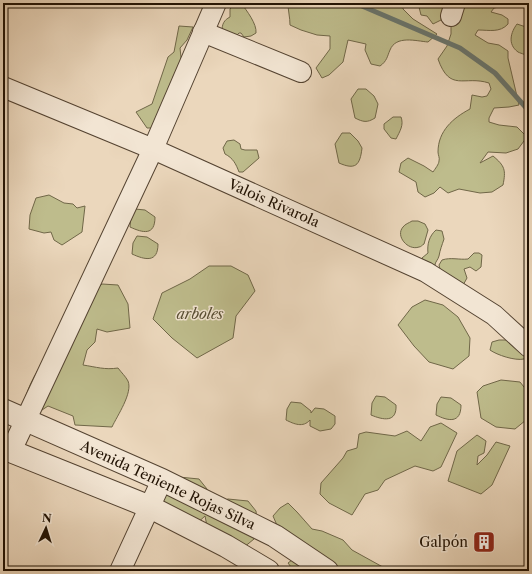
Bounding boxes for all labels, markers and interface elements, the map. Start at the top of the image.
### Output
street label: Valois Rivarola [225,174,323,231]
park label: arboles [177,305,224,323]
street label: Avenida Teniente Rojas Silva [77,436,259,534]
north arrow [26,508,66,548]
text: N [41,511,52,525]
building icon: Galpón [471,529,497,555]
place label: Galpón [419,533,468,551]

